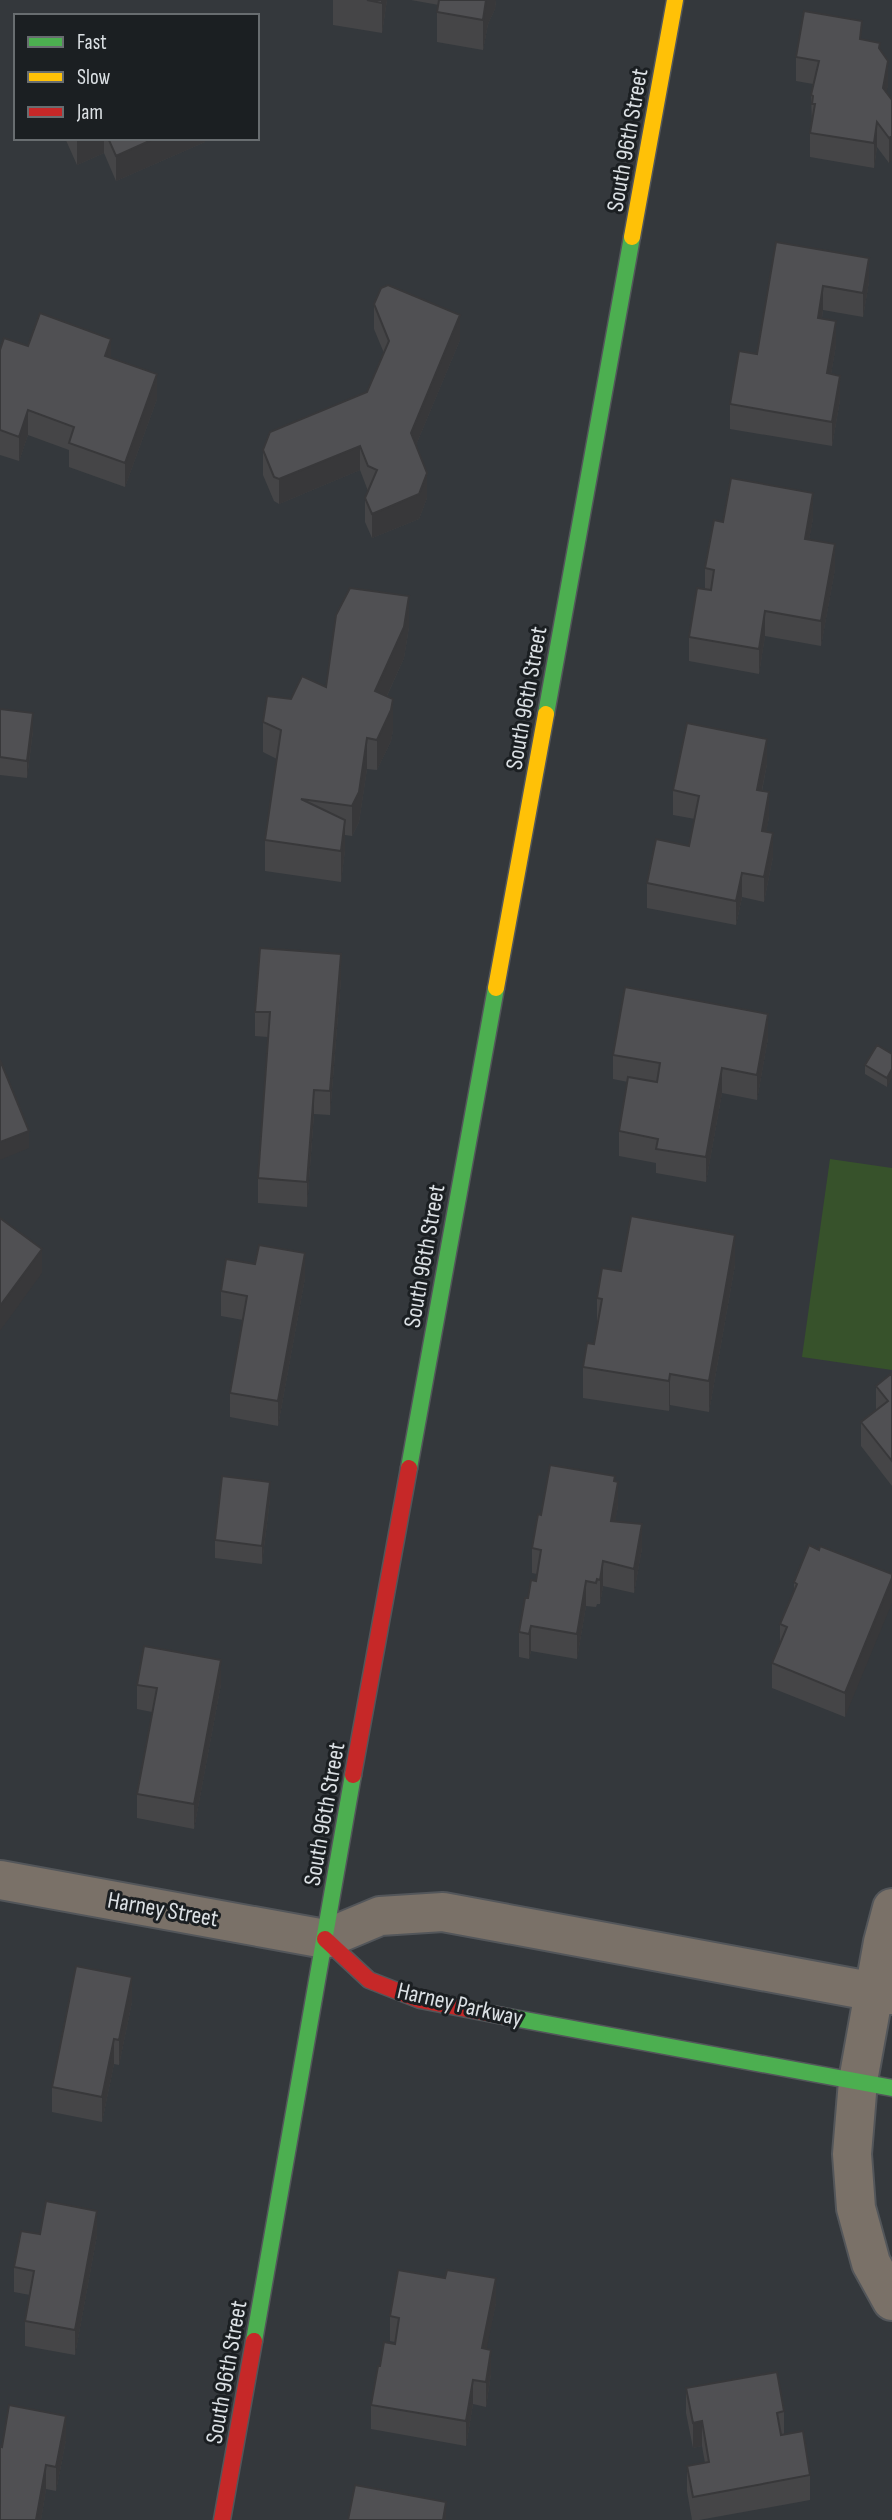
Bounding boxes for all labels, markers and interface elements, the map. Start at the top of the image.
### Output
legend [14,14,259,140]
text: Fast [77,30,107,55]
text: Slow [77,65,111,90]
street label: South 96th Street [601,66,654,214]
text: Jam [76,100,103,125]
street label: South 96th Street [500,624,553,772]
street label: South 96th Street [398,1182,451,1330]
street label: South 96th Street [298,1740,351,1888]
street label: Harney Street [105,1886,220,1933]
street label: Harney Parkway [394,1976,525,2033]
street label: South 96th Street [200,2298,253,2446]

